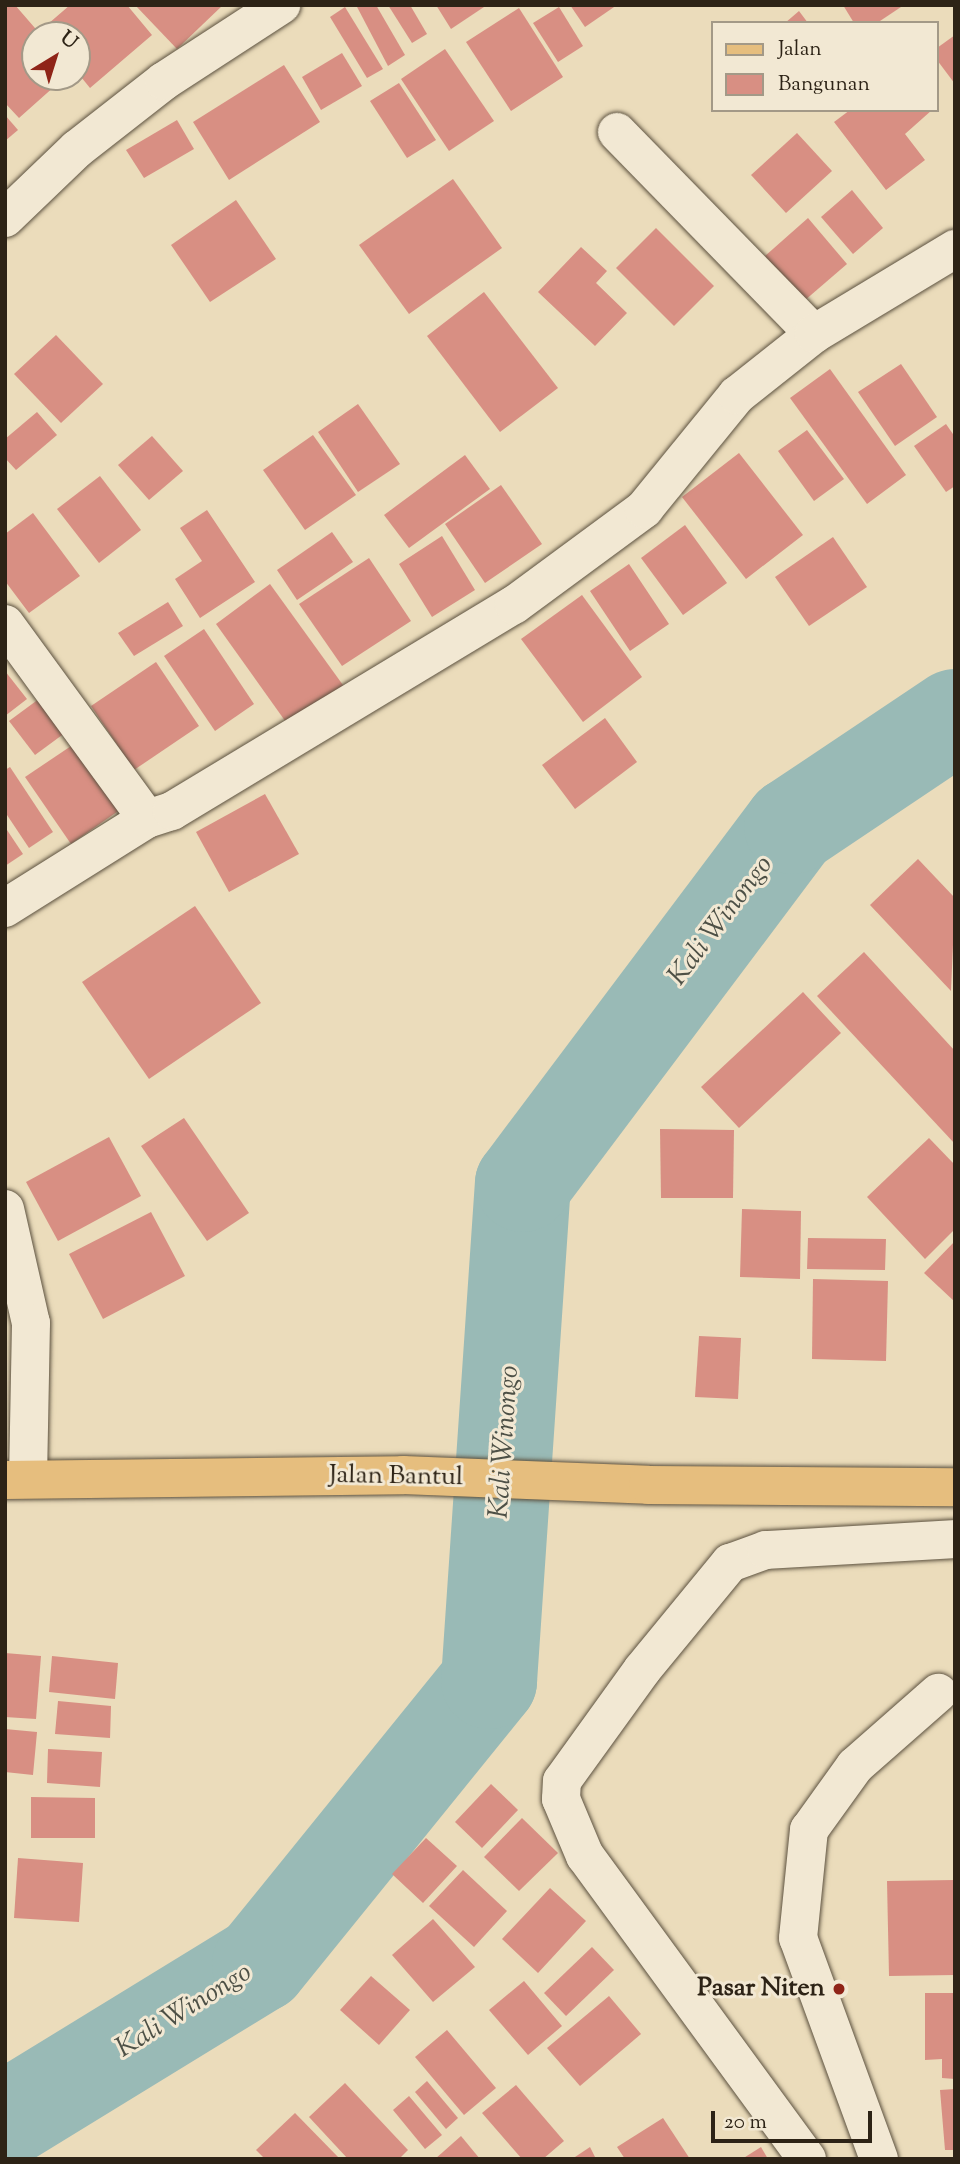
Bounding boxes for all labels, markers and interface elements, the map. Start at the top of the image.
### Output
north arrow [21,21,91,91]
legend [712,21,939,112]
text: U [54,25,82,56]
text: Jalan [778,35,822,65]
text: Bangunan [778,70,870,100]
water label: Kali Winongo [661,850,781,992]
water label: Kali Winongo [483,1364,527,1520]
street label: Jalan Bantul [329,1460,463,1494]
water label: Kali Winongo [110,1956,258,2066]
place label: Pasar Niten [697,1973,825,2005]
marker: Pasar Niten [831,1981,847,1997]
scale bar [715,2098,876,2142]
text: 20 m [724,2108,767,2138]

